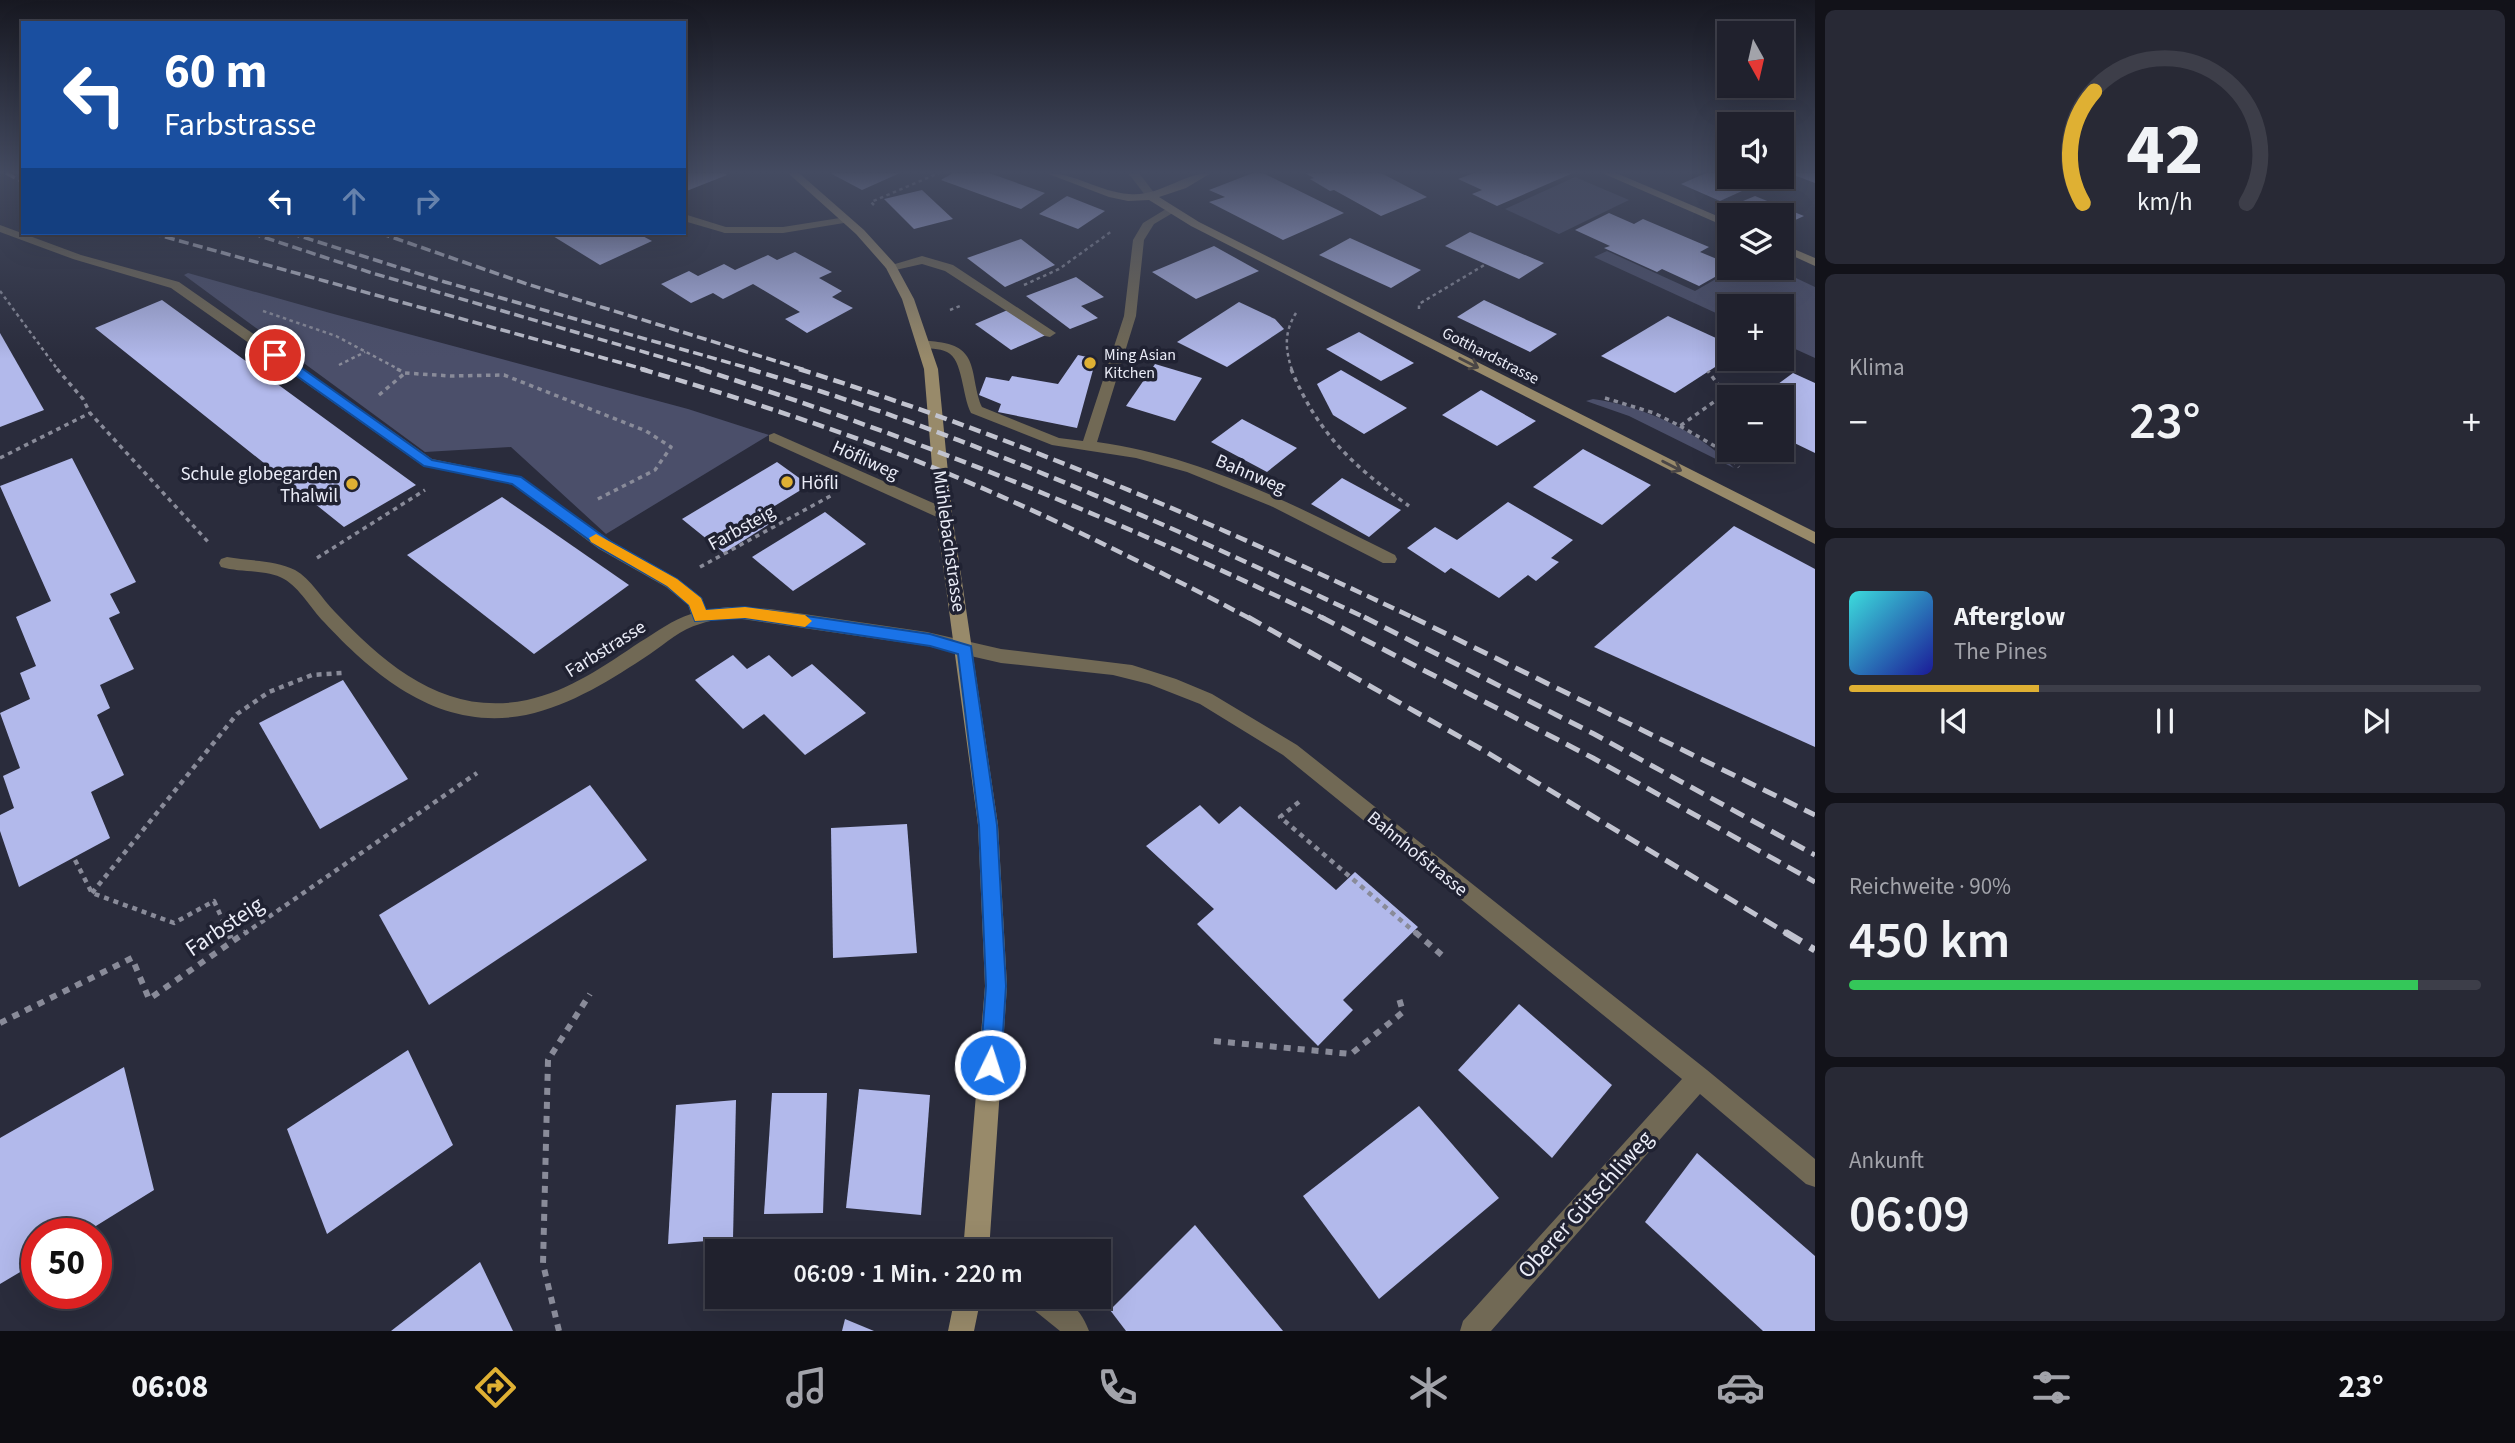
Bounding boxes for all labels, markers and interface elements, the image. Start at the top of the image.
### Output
north arrow [1717,21,1794,98]
map controls [1717,21,1794,462]
text: 60 m [164,37,268,107]
icon: left [49,49,140,140]
text: 42 [2127,98,2203,202]
text: Farbstrasse [164,102,316,148]
button: sound [1717,112,1794,189]
icon: left [262,182,300,220]
icon: ahead [335,182,373,220]
icon: right [408,182,446,220]
text: km/h [2137,184,2193,220]
button: layers [1717,203,1794,280]
button: + [1717,294,1794,371]
street label: Gotthardstrasse [1438,322,1543,390]
pin [245,325,305,385]
icon: arrive [256,336,294,374]
place label: Ming Asian Kitchen [1104,344,1176,384]
text: Klima [1849,351,1905,384]
marker: Ming Asian Kitchen [1082,355,1098,371]
one-way arrow [1458,357,1479,371]
button: − [1717,385,1794,462]
text: 23° [2129,385,2201,459]
text: − [1849,396,1868,450]
text: + [2462,396,2481,450]
street label: Höfliweg [828,434,903,487]
street label: Bahnweg [1211,448,1290,501]
one-way arrow [1661,460,1682,474]
place label: Schule globegarden Thalwil [180,461,338,510]
street label: Mühlebachstrasse [925,469,972,614]
place label: Höfli [801,470,839,497]
marker: Höfli [779,474,795,490]
marker: Schule globegarden Thalwil [344,476,360,492]
street label: Farbsteig [703,499,780,558]
text: Afterglow [1954,598,2065,635]
street label: Farbstrasse [560,614,651,685]
text: The Pines [1954,635,2047,668]
icon: previous [1935,702,1973,740]
icon: pause [2146,702,2184,740]
icon: next [2357,702,2395,740]
street label: Bahnhofstrasse [1361,805,1473,903]
text: Reichweite · 90% [1849,870,2011,903]
street label: Farbsteig [179,888,270,965]
text: 450 km [1849,904,2010,978]
position arrow [953,1028,1027,1102]
street label: Oberer Gütschliweg [1510,1123,1661,1286]
text: Ankunft [1849,1144,1924,1177]
text: 06:09 [1849,1178,1970,1252]
speed limit sign: 50 [21,1218,112,1309]
text: 06:09 · 1 Min. · 220 m [793,1255,1023,1292]
icon: directions [471,1363,520,1412]
icon: music [782,1363,831,1412]
icon: phone [1093,1363,1142,1412]
icon: climate [1404,1363,1453,1412]
icon: car [1716,1363,1765,1412]
icon: filters [2027,1363,2076,1412]
text: 06:08 [131,1364,208,1410]
text: 23° [2338,1364,2384,1410]

